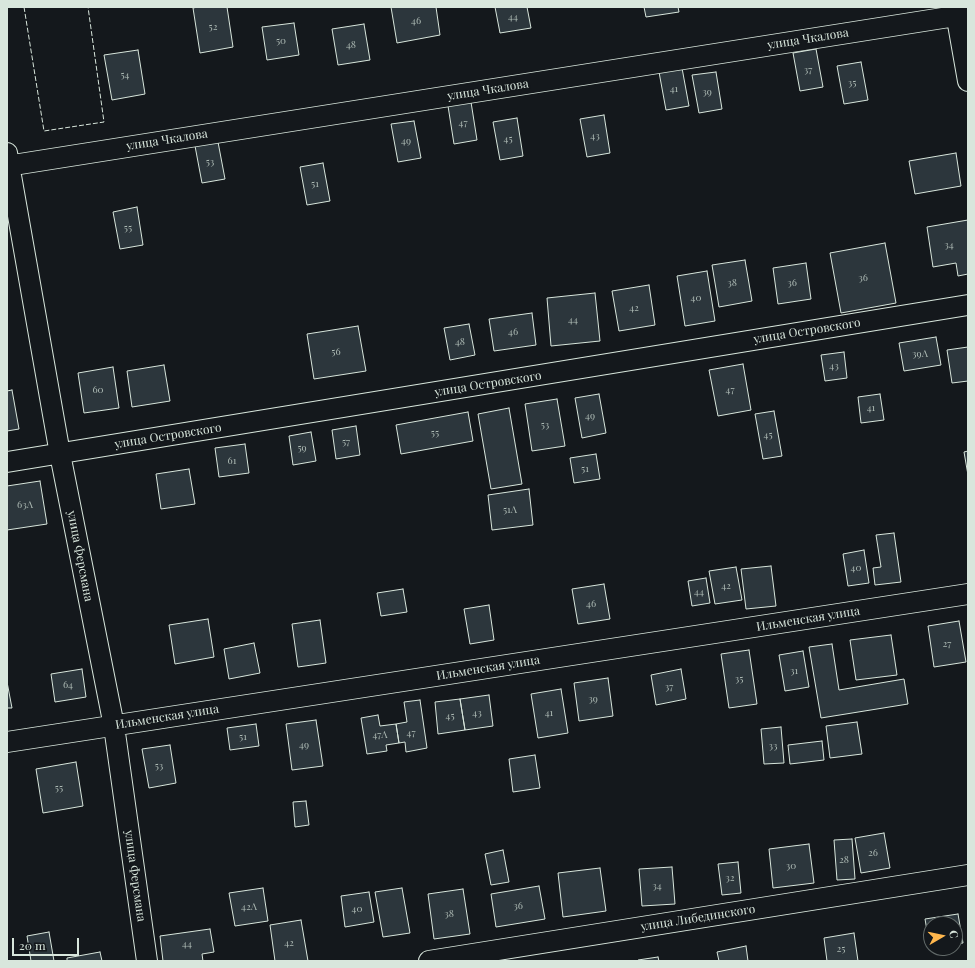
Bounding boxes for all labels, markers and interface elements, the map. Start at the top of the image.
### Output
house number: 44 [508,11,518,23]
house number: 46 [411,15,421,27]
house number: 52 [209,21,217,33]
street label: улица Чкалова [766,25,850,53]
house number: 50 [276,35,286,47]
house number: 48 [346,39,356,51]
house number: 37 [804,64,812,76]
house number: 54 [120,69,130,81]
street label: улица Чкалова [446,76,530,104]
house number: 35 [848,77,856,89]
house number: 41 [670,83,678,95]
house number: 39 [702,86,712,98]
house number: 47 [459,117,467,129]
street label: улица Чкалова [125,126,209,154]
house number: 43 [590,130,600,142]
house number: 45 [503,133,513,145]
house number: 49 [401,135,411,147]
house number: 53 [206,156,214,168]
house number: 51 [311,178,319,190]
house number: 55 [124,222,132,234]
house number: 34 [944,239,954,251]
house number: 36 [858,272,868,284]
house number: 38 [727,277,737,289]
house number: 36 [787,277,797,289]
house number: 40 [691,292,701,304]
house number: 42 [629,302,639,314]
house number: 44 [568,314,578,326]
street label: улица Островского [752,315,862,347]
house number: 46 [508,326,518,338]
house number: 48 [455,336,465,348]
house number: 56 [331,346,341,358]
house number: 39А [912,348,928,360]
house number: 43 [829,360,839,372]
street label: улица Островского [433,368,543,400]
house number: 60 [92,384,104,396]
house number: 47 [726,384,734,396]
house number: 41 [867,402,875,414]
house number: 49 [585,410,595,422]
house number: 53 [541,419,549,431]
street label: улица Островского [113,420,223,452]
house number: 55 [431,427,439,439]
house number: 45 [763,429,773,441]
house number: 57 [342,436,350,448]
house number: 59 [297,442,307,454]
house number: 61 [228,455,236,467]
house number: 51 [581,463,589,475]
house number: 63А [17,499,33,511]
house number: 51А [503,504,517,516]
street label: улица Ферсмана [64,509,96,603]
house number: 40 [851,562,861,574]
house number: 42 [721,580,731,592]
house number: 44 [694,586,704,598]
house number: 46 [586,598,596,610]
street label: Ильменская улица [755,604,861,634]
house number: 27 [943,638,951,650]
street label: Ильменская улица [435,653,541,683]
house number: 31 [790,665,798,677]
house number: 35 [735,673,743,685]
house number: 64 [63,679,73,691]
house number: 37 [665,681,673,693]
house number: 39 [588,693,598,705]
street label: Ильменская улица [114,702,220,732]
house number: 43 [472,707,482,719]
house number: 41 [545,707,553,719]
house number: 45 [445,710,455,722]
house number: 47 [407,727,415,739]
house number: 47А [372,729,388,741]
house number: 51 [239,731,247,743]
house number: 49 [299,739,309,751]
house number: 33 [768,740,778,752]
house number: 53 [155,760,163,772]
house number: 55 [55,782,63,794]
street label: улица Ферсмана [121,829,149,923]
house number: 26 [868,847,878,859]
house number: 28 [839,854,849,866]
house number: 30 [786,860,796,872]
house number: 32 [725,872,735,884]
house number: 34 [652,880,662,892]
house number: 36 [513,900,523,912]
house number: 42А [241,901,257,913]
street label: улица Либединского [640,902,756,934]
house number: 40 [352,903,362,915]
house number: 38 [444,908,454,920]
north arrow [923,916,963,956]
text: С [946,929,962,939]
scale bar [14,930,81,956]
text: 20 m [19,937,46,953]
house number: 42 [284,937,294,949]
house number: 44 [182,938,192,950]
house number: 25 [837,943,845,955]

